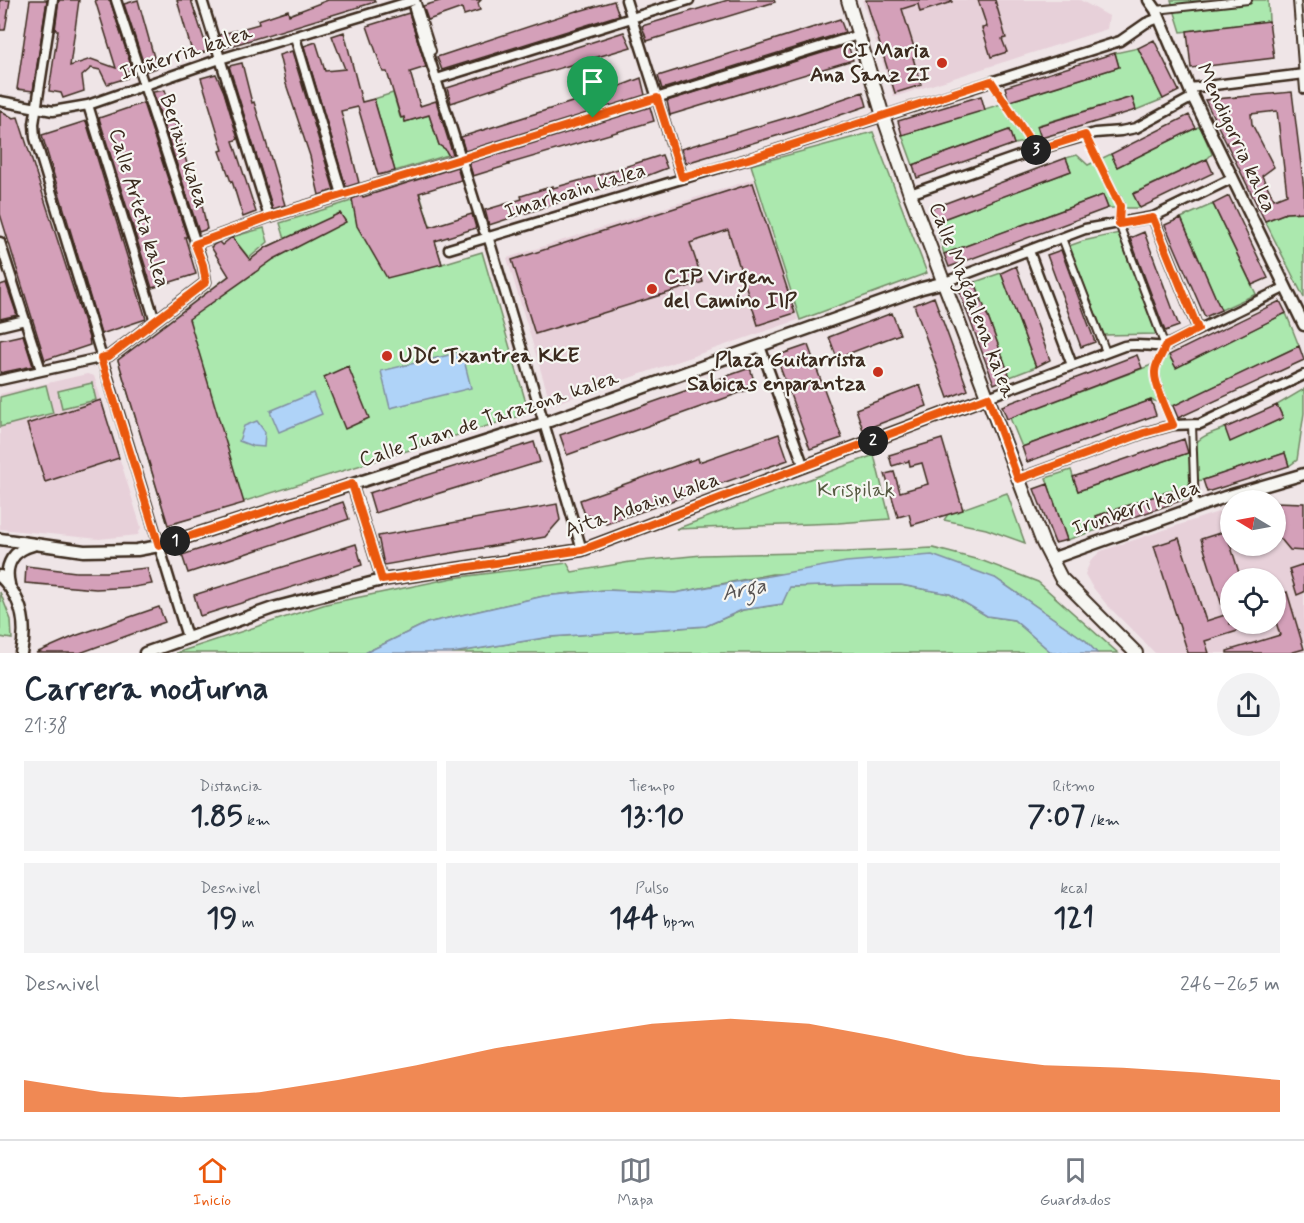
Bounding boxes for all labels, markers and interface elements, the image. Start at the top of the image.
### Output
street label: Iruñerria kalea [116,18,256,88]
place label: CI Maria Ana Sanz ZI [810,37,930,89]
pin [567,56,618,118]
marker: CI Maria Ana Sanz ZI [935,56,949,70]
street label: Mendigorria kalea [1189,59,1283,217]
icon: arrive [576,65,609,98]
street label: Beriain kalea [152,90,216,212]
street label: Calle Arteta kalea [101,125,177,291]
pin: 3 [1021,135,1051,165]
text: 3 [1032,139,1040,160]
street label: Imarkoain kalea [501,156,649,226]
street label: Calle Magdalena kalea [920,198,1022,403]
place label: CIP Virgen del Camino IIP [664,263,797,315]
marker: CIP Virgen del Camino IIP [645,282,659,296]
place label: UDC Txantrea KKE [399,342,579,370]
place label: Plaza Guitarrista Sabicas enparantza [687,346,866,398]
marker: UDC Txantrea KKE [380,349,394,363]
street label: Calle Juan de Tarazona kalea [356,364,623,474]
marker: Plaza Guitarrista Sabicas enparantza [871,365,885,379]
pin: 2 [858,426,888,456]
text: 2 [869,430,877,451]
street label: Aita Adoain kalea [561,465,723,545]
street label: Irunberri kalea [1068,473,1204,543]
park label: Krispilak [817,476,895,504]
north arrow [1220,490,1286,556]
map controls [1220,490,1286,634]
pin: 1 [160,526,190,556]
text: 1 [171,530,179,551]
button: locate [1220,568,1286,634]
water label: Arga [719,572,769,611]
text: Carrera nocturna [24,668,269,712]
button: share [1217,673,1280,736]
text: 21:38 [24,713,68,740]
text: Distancia [199,776,262,797]
text: Tiempo [629,776,675,797]
text: Ritmo [1053,776,1095,797]
text: 1.85 [190,797,243,836]
text: 13:10 [620,797,684,836]
text: 7:07 [1027,797,1085,836]
text: km [243,810,270,831]
text: /km [1085,810,1120,831]
text: Desnivel [200,878,261,899]
text: Pulso [635,878,669,899]
text: kcal [1060,878,1087,899]
text: 19 [206,899,237,938]
text: 144 [609,899,658,938]
text: 121 [1053,899,1094,938]
text: m [237,912,255,933]
text: bpm [658,912,695,933]
text: Desnivel [24,971,99,998]
text: 246–265 m [1180,971,1280,998]
tab: Inicio [193,1154,231,1211]
tab: Mapa [617,1154,654,1211]
tab: Guardados [1040,1154,1111,1211]

